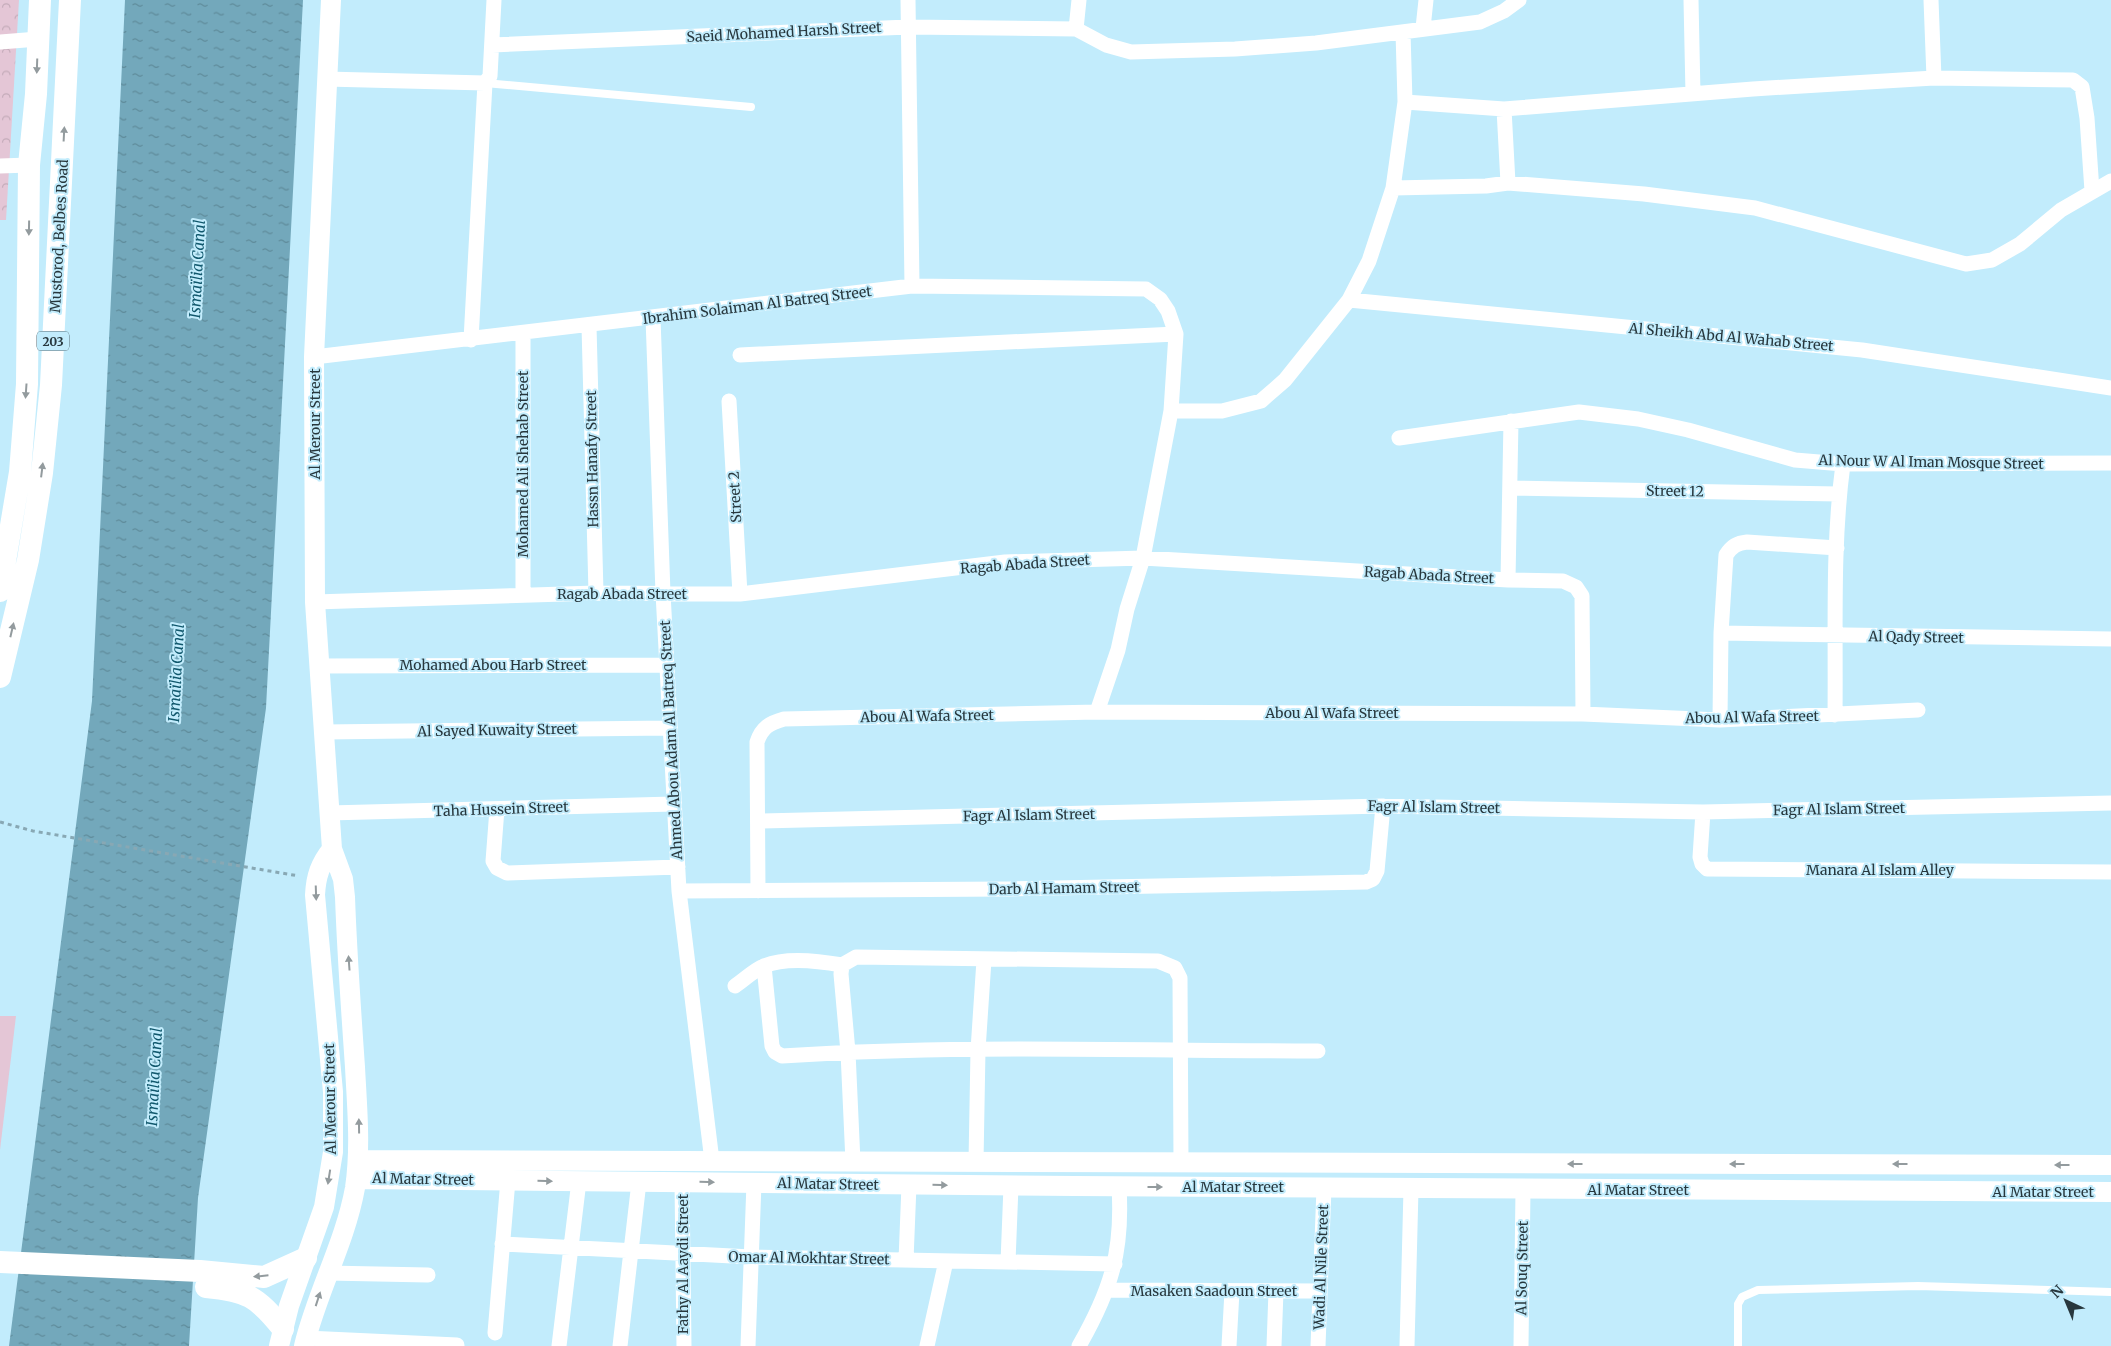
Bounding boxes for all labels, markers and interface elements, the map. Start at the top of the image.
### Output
street label: Saeid Mohamed Harsh Street [686,18,883,46]
one-way arrow [32,58,40,74]
one-way arrow [61,125,69,141]
street label: Mustorod, Belbes Road [46,158,72,313]
water label: Ismaïlia Canal [185,219,209,319]
one-way arrow [25,221,33,237]
street label: Ibrahim Solaiman Al Batreq Street [641,282,873,328]
street label: Al Sheikh Abd Al Wahab Street [1627,319,1835,355]
road number: 203 [37,332,69,351]
street label: Al Merour Street [306,368,324,481]
street label: Mohamed Ali Shehab Street [514,370,532,557]
one-way arrow [22,383,30,399]
street label: Hassn Hanafy Street [582,390,602,528]
street label: Al Nour W Al Iman Mosque Street [1817,451,2044,473]
one-way arrow [38,462,46,478]
street label: Street 2 [725,471,745,523]
street label: Street 12 [1646,481,1704,501]
street label: Ragab Abada Street [959,550,1091,578]
street label: Ragab Abada Street [1364,563,1495,587]
street label: Ragab Abada Street [557,585,688,603]
street label: Ahmed Abou Adam Al Batreq Street [656,619,686,861]
one-way arrow [8,622,16,637]
water label: Ismaïlia Canal [164,623,188,723]
street label: Al Qady Street [1867,627,1964,647]
street label: Mohamed Abou Harb Street [400,656,587,674]
street label: Abou Al Wafa Street [1264,704,1399,722]
street label: Abou Al Wafa Street [859,706,995,726]
street label: Abou Al Wafa Street [1684,707,1820,727]
street label: Al Sayed Kuwaity Street [416,720,578,740]
street label: Fagr Al Islam Street [1368,797,1501,817]
street label: Taha Hussein Street [433,798,569,820]
street label: Fagr Al Islam Street [1773,799,1906,819]
street label: Fagr Al Islam Street [963,805,1096,825]
street label: Manara Al Islam Alley [1806,861,1955,879]
street label: Darb Al Hamam Street [988,878,1140,898]
one-way arrow [312,885,320,901]
one-way arrow [344,955,352,971]
water label: Ismaïlia Canal [142,1027,166,1127]
street label: Al Merour Street [320,1043,340,1156]
one-way arrow [354,1117,362,1133]
one-way arrow [1567,1160,1583,1168]
one-way arrow [1729,1160,1745,1168]
one-way arrow [1892,1160,1908,1168]
one-way arrow [2054,1161,2070,1169]
one-way arrow [325,1169,333,1185]
street label: Al Matar Street [371,1169,475,1189]
street label: Al Matar Street [776,1174,880,1194]
one-way arrow [537,1177,553,1185]
one-way arrow [699,1178,715,1186]
street label: Al Matar Street [1181,1178,1284,1196]
one-way arrow [932,1181,948,1189]
street label: Al Matar Street [1586,1181,1689,1199]
one-way arrow [1147,1183,1163,1191]
street label: Al Matar Street [1991,1183,2094,1201]
street label: Fathy Al Aaydi Street [674,1193,692,1334]
street label: Wadi Al Nile Street [1310,1204,1332,1331]
street label: Al Souq Street [1512,1220,1532,1317]
street label: Omar Al Mokhtar Street [728,1248,890,1268]
one-way arrow [253,1272,269,1280]
north arrow [2041,1276,2091,1326]
text: N [2047,1281,2067,1302]
street label: Masaken Saadoun Street [1131,1282,1298,1300]
one-way arrow [315,1292,322,1307]

